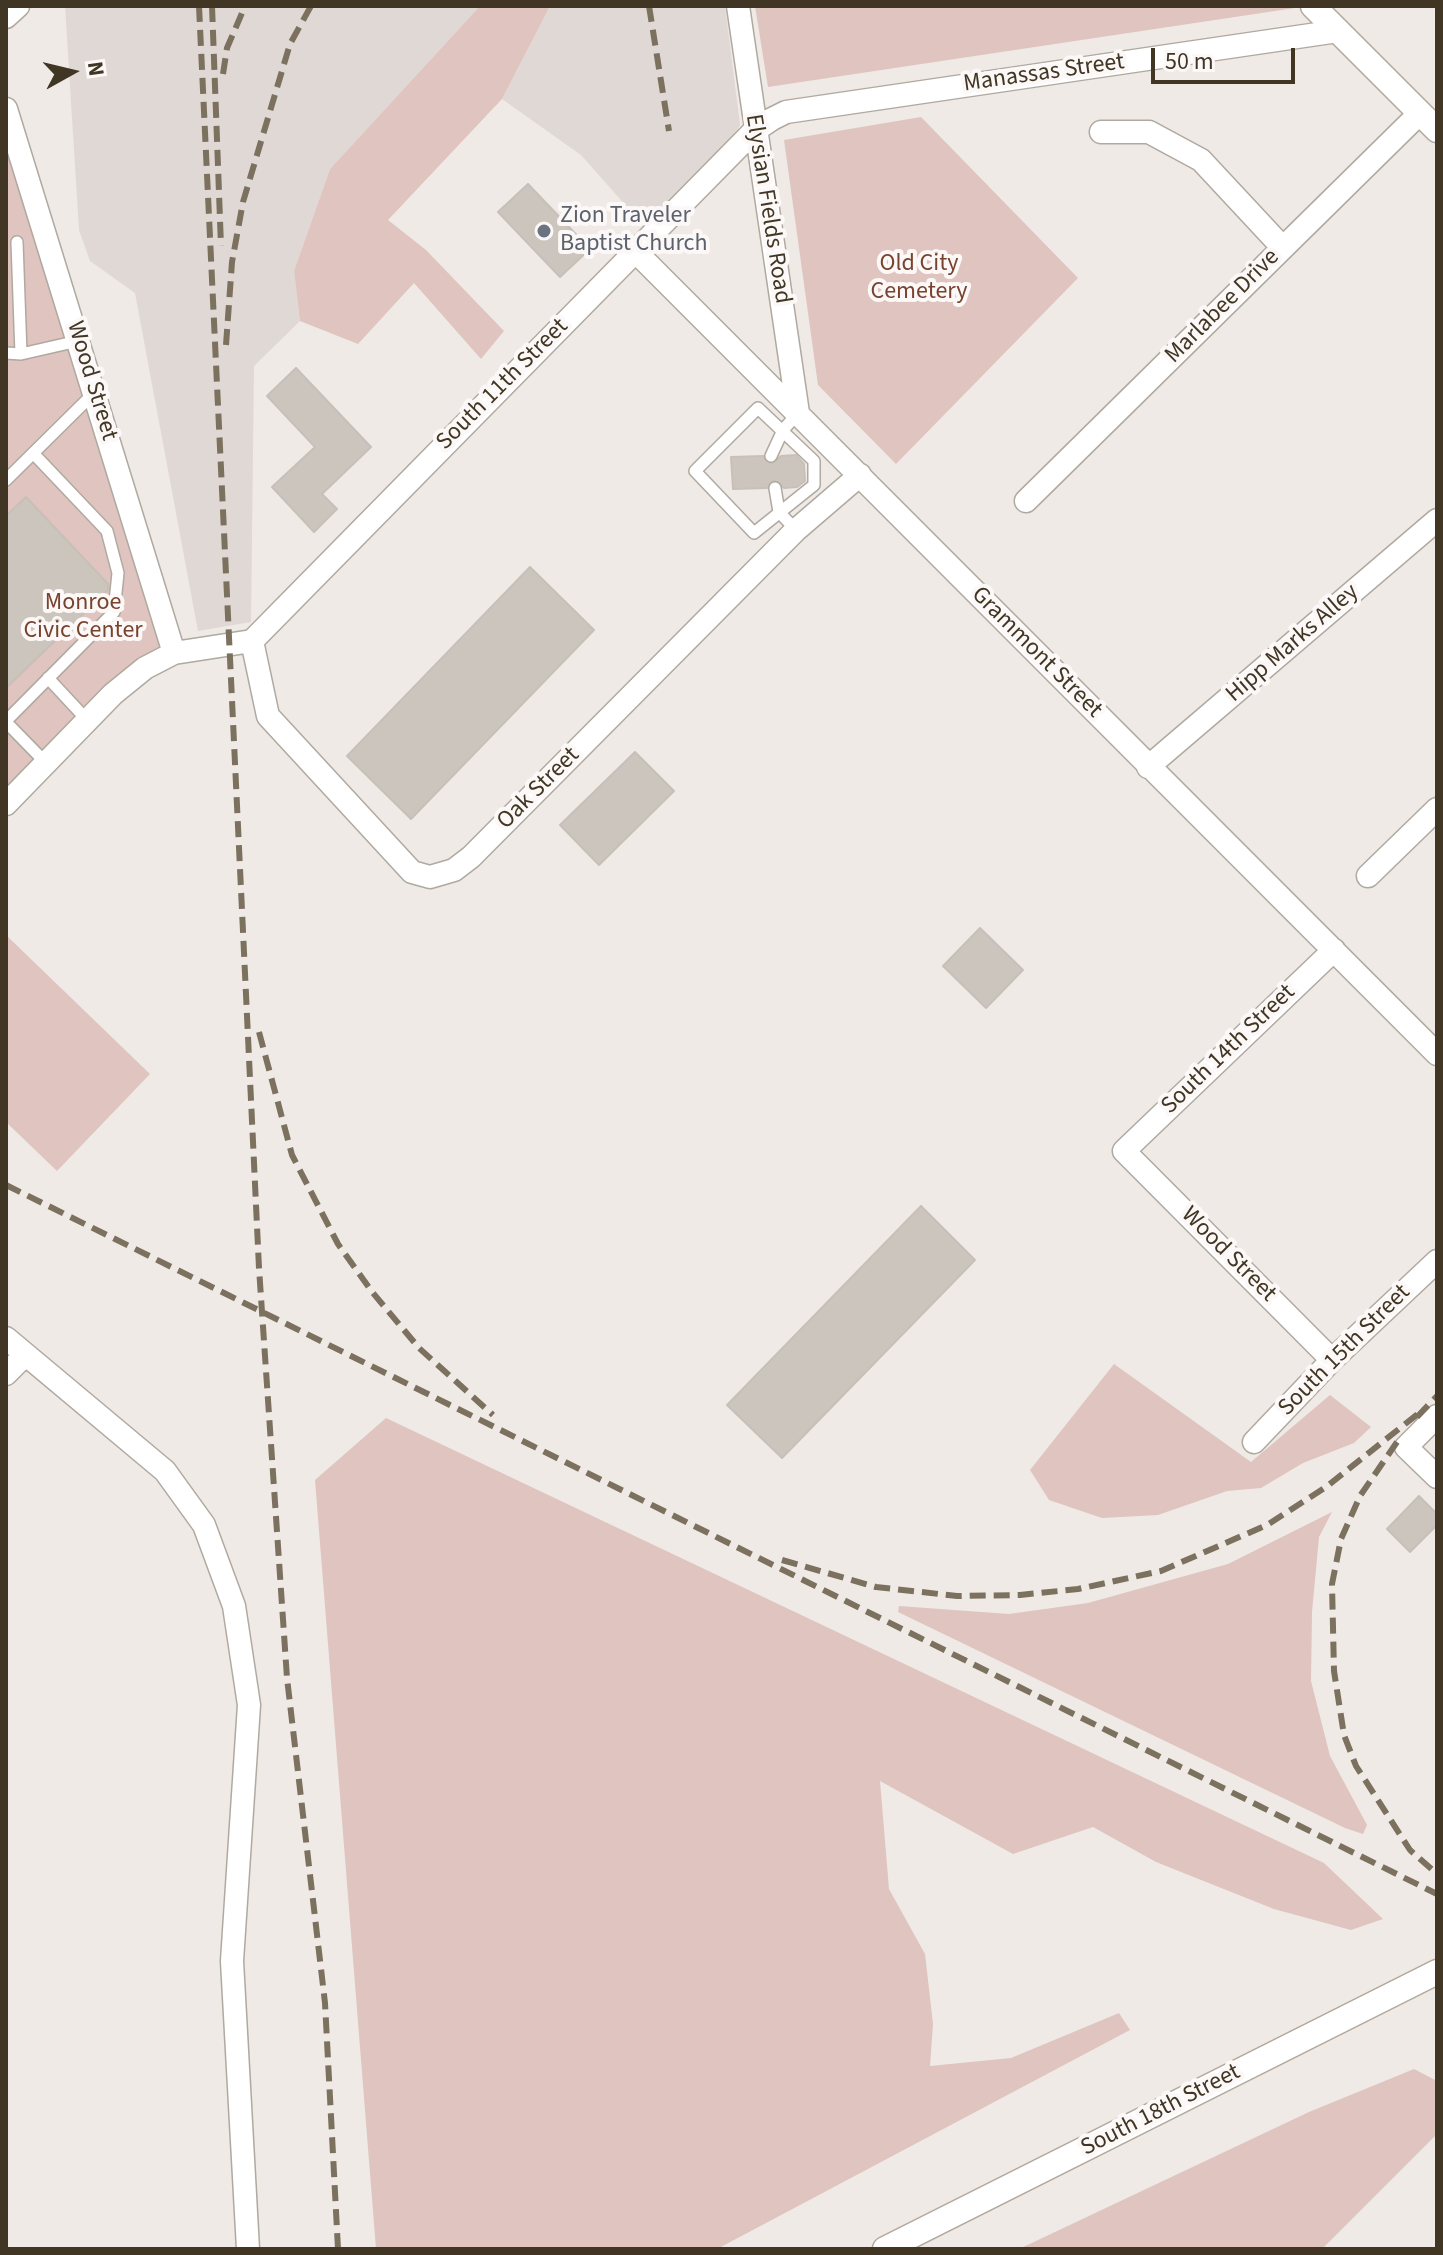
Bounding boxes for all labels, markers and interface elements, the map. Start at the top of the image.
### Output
north arrow [32,32,112,112]
scale bar [1155,32,1299,82]
text: 50 m [1165,44,1214,79]
street label: Manassas Street [962,48,1126,100]
text: N [79,59,113,78]
street label: Elysian Fields Road [738,112,796,306]
place label: Zion Traveler Baptist Church [560,203,708,259]
marker: Zion Traveler Baptist Church [535,222,553,240]
street label: Marlabee Drive [1160,244,1286,370]
park label: Old City Cemetery [871,251,967,307]
street label: South 11th Street [431,313,575,457]
street label: Wood Street [59,318,123,444]
street label: Hipp Marks Alley [1221,579,1365,709]
street label: Grammont Street [964,581,1108,725]
park label: Monroe Civic Center [23,590,143,646]
street label: Oak Street [492,742,586,836]
street label: South 14th Street [1156,979,1302,1121]
street label: Wood Street [1174,1201,1282,1309]
street label: South 15th Street [1273,1279,1417,1423]
street label: South 18th Street [1077,2058,1245,2164]

